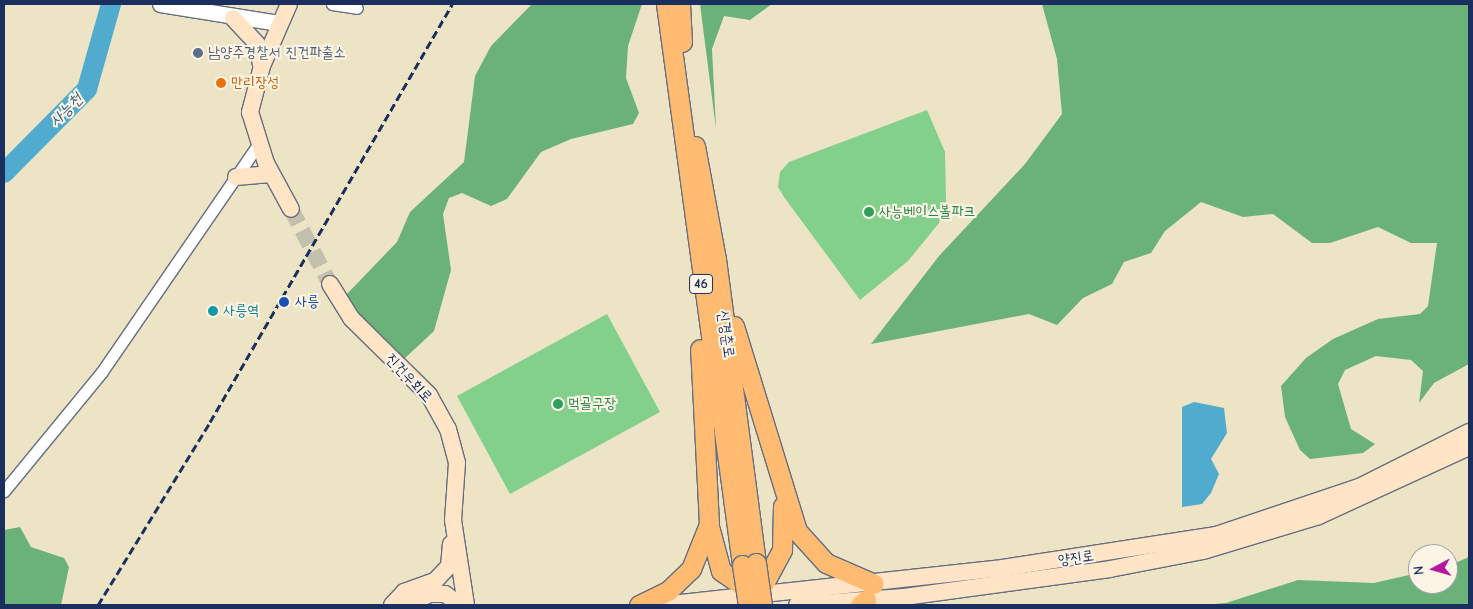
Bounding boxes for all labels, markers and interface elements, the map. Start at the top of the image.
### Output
place label: 남양주경찰서 진건파출소 [208,44,346,62]
marker: 남양주경찰서 진건파출소 [192,47,204,59]
place label: 만리장성 [231,74,279,92]
marker: 만리장성 [215,77,227,89]
water label: 사능천 [46,90,86,130]
place label: 사능베이스볼파크 [879,203,976,221]
marker: 사능베이스볼파크 [863,206,875,218]
road number: 46 [688,272,714,296]
place label: 사릉 [295,293,319,311]
marker: 사릉 [277,295,291,309]
place label: 사릉역 [223,302,259,320]
marker: 사릉역 [207,305,219,317]
street label: 신경춘로 [714,309,738,359]
street label: 진건우회로 [382,350,436,406]
place label: 먹골구장 [568,395,616,413]
marker: 먹골구장 [552,398,564,410]
north arrow [1408,544,1458,594]
street label: 양진로 [1057,547,1095,569]
text: N [1410,565,1428,576]

